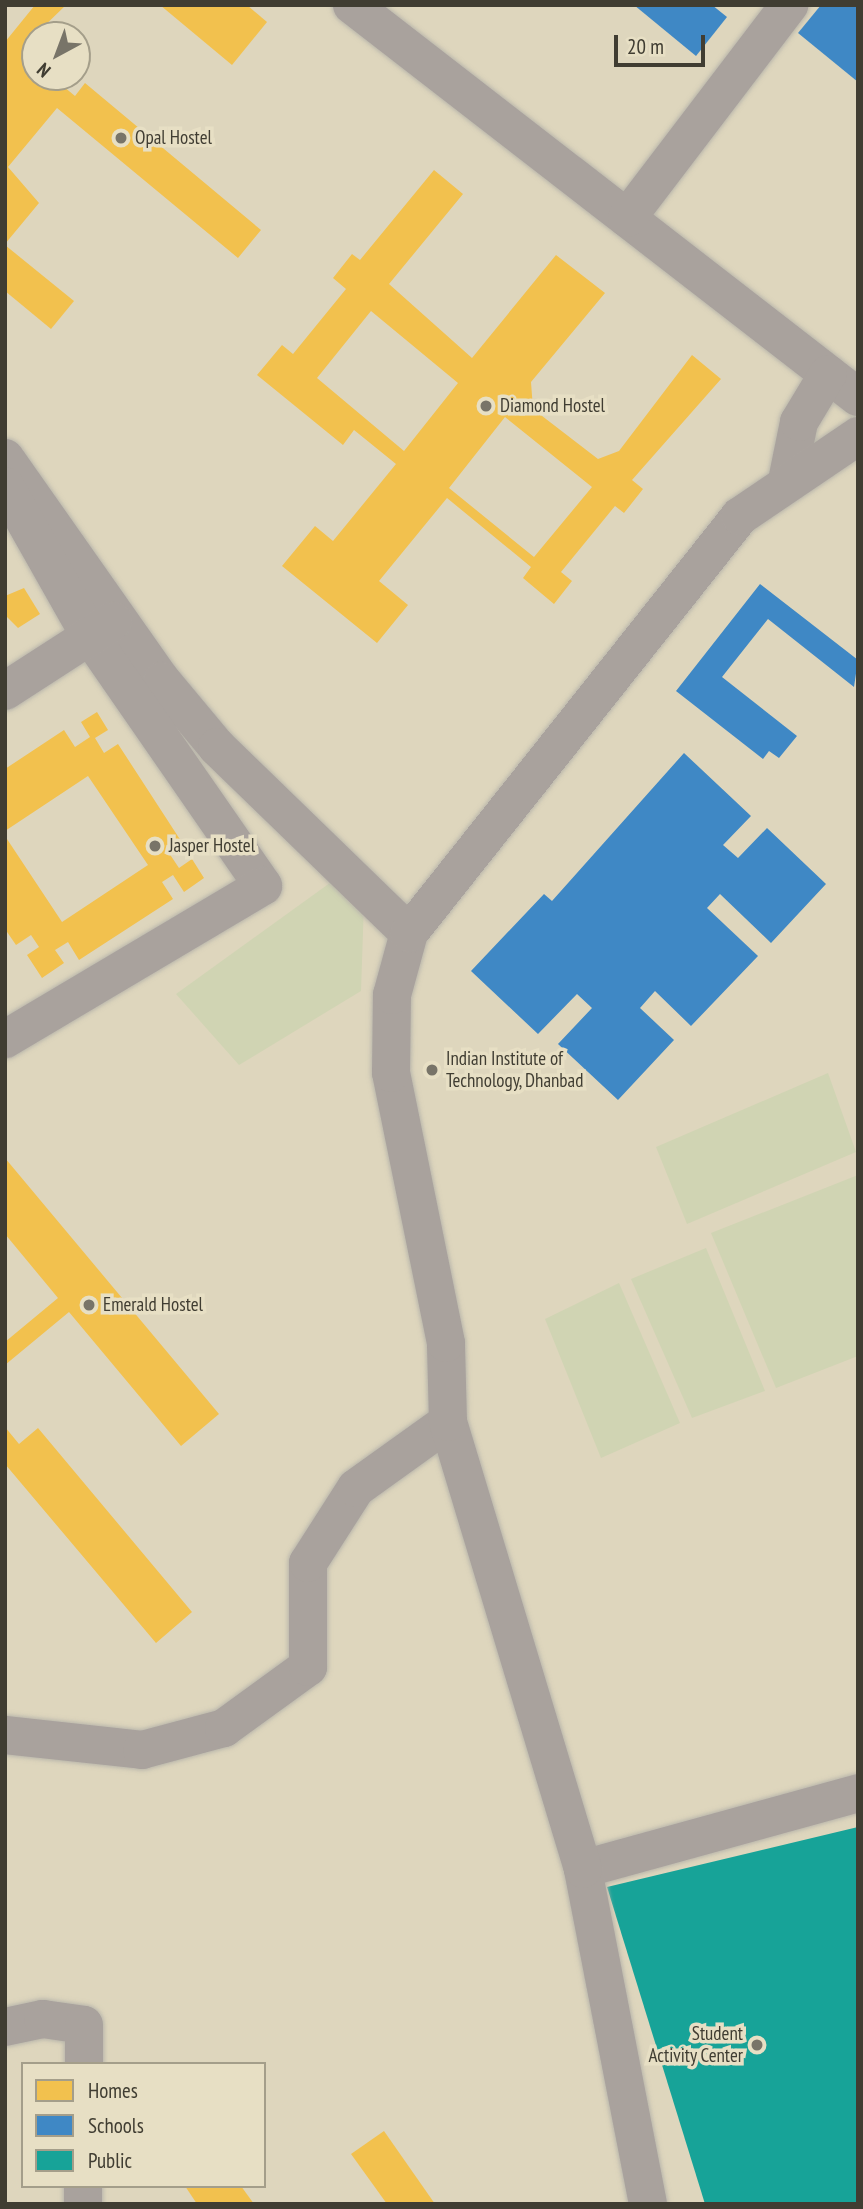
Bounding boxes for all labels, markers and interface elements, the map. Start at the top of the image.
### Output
north arrow [21,21,91,91]
scale bar [618,21,709,65]
text: 20 m [627,33,664,60]
text: N [32,58,55,83]
place label: Opal Hostel [135,127,212,149]
marker: Opal Hostel [113,130,129,146]
place label: Diamond Hostel [500,395,605,417]
marker: Diamond Hostel [478,398,494,414]
place label: Jasper Hostel [169,835,255,857]
marker: Jasper Hostel [147,838,163,854]
place label: Indian Institute of Technology, Dhanbad [446,1048,585,1092]
marker: Indian Institute of Technology, Dhanbad [424,1062,440,1078]
place label: Emerald Hostel [103,1294,203,1316]
marker: Emerald Hostel [81,1297,97,1313]
place label: Student Activity Center [648,2023,743,2067]
marker: Student Activity Center [749,2037,765,2053]
legend [21,2062,266,2188]
text: Homes [88,2077,138,2104]
text: Schools [88,2112,144,2139]
text: Public [88,2147,132,2174]

